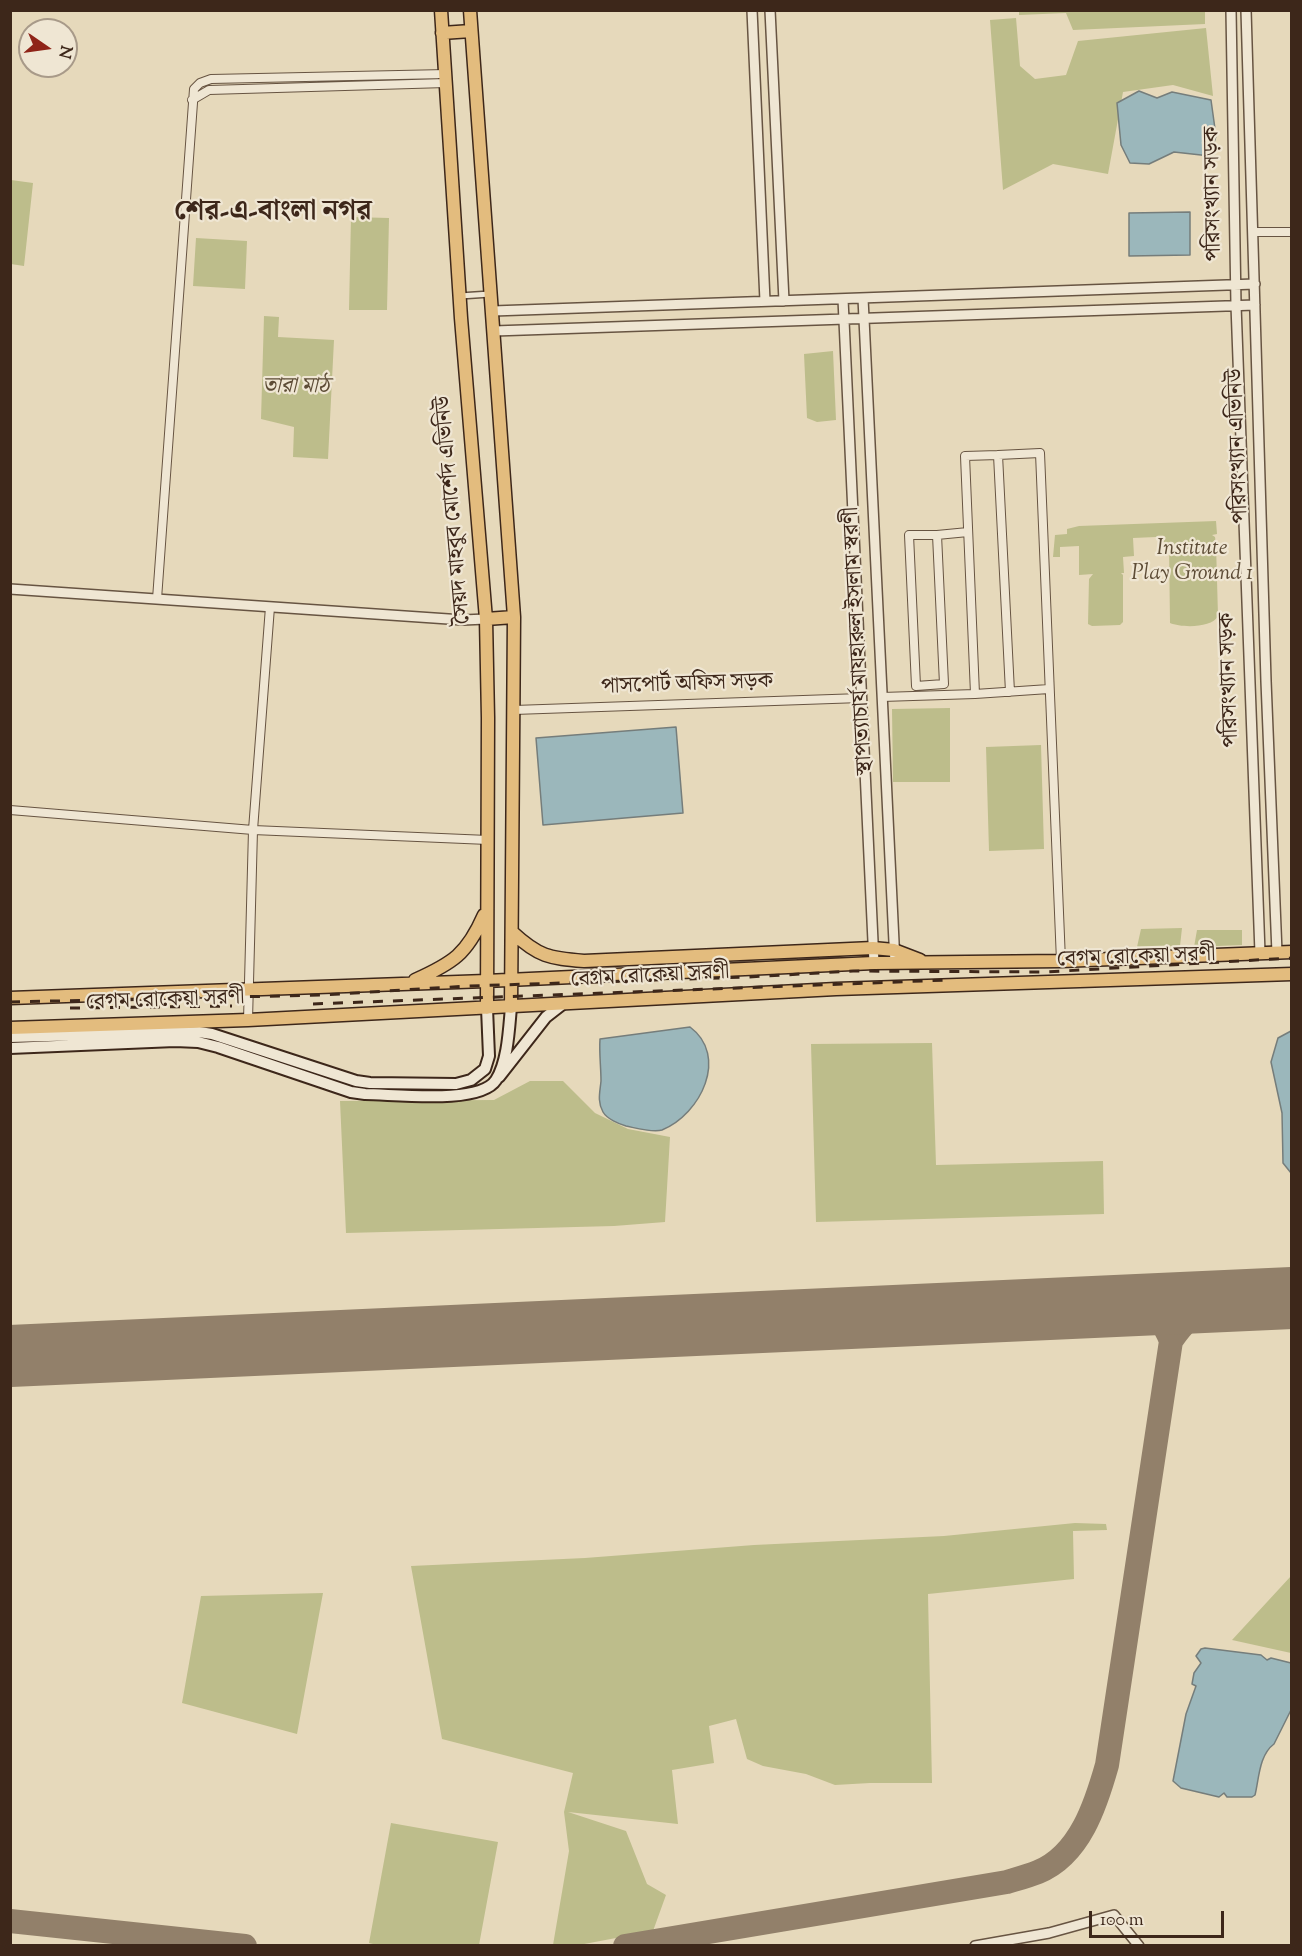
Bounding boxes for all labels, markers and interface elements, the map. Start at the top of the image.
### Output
north arrow [18,18,78,78]
text: N [51,43,77,61]
street label: পরিসংখ্যান সড়ক [1201,126,1229,262]
district label: শের-এ-বাংলা নগর [174,197,372,231]
street label: পরিসংখ্যান এভিনিউ [1224,368,1256,524]
park label: তারা মাঠ [262,375,330,401]
street label: সৈয়দ মাহবুব মোর্শেদ এভিনিউ [432,395,478,625]
street label: স্থাপত্যাচার্য মাযহারুল ইসলাম স্বরণী [840,506,880,776]
park label: Institute Play Ground 1 [1131,537,1253,588]
street label: পরিসংখ্যান সড়ক [1215,612,1247,748]
street label: পাসপোর্ট অফিস সড়ক [601,670,773,702]
street label: বেগম রোকেয়া সরণী [1056,943,1216,975]
street label: বেগম রোকেয়া সরণী [570,961,730,995]
street label: বেগম রোকেয়া সরণী [85,986,245,1018]
scale bar [1092,1899,1227,1937]
text: 100 m [1100,1908,1144,1934]

